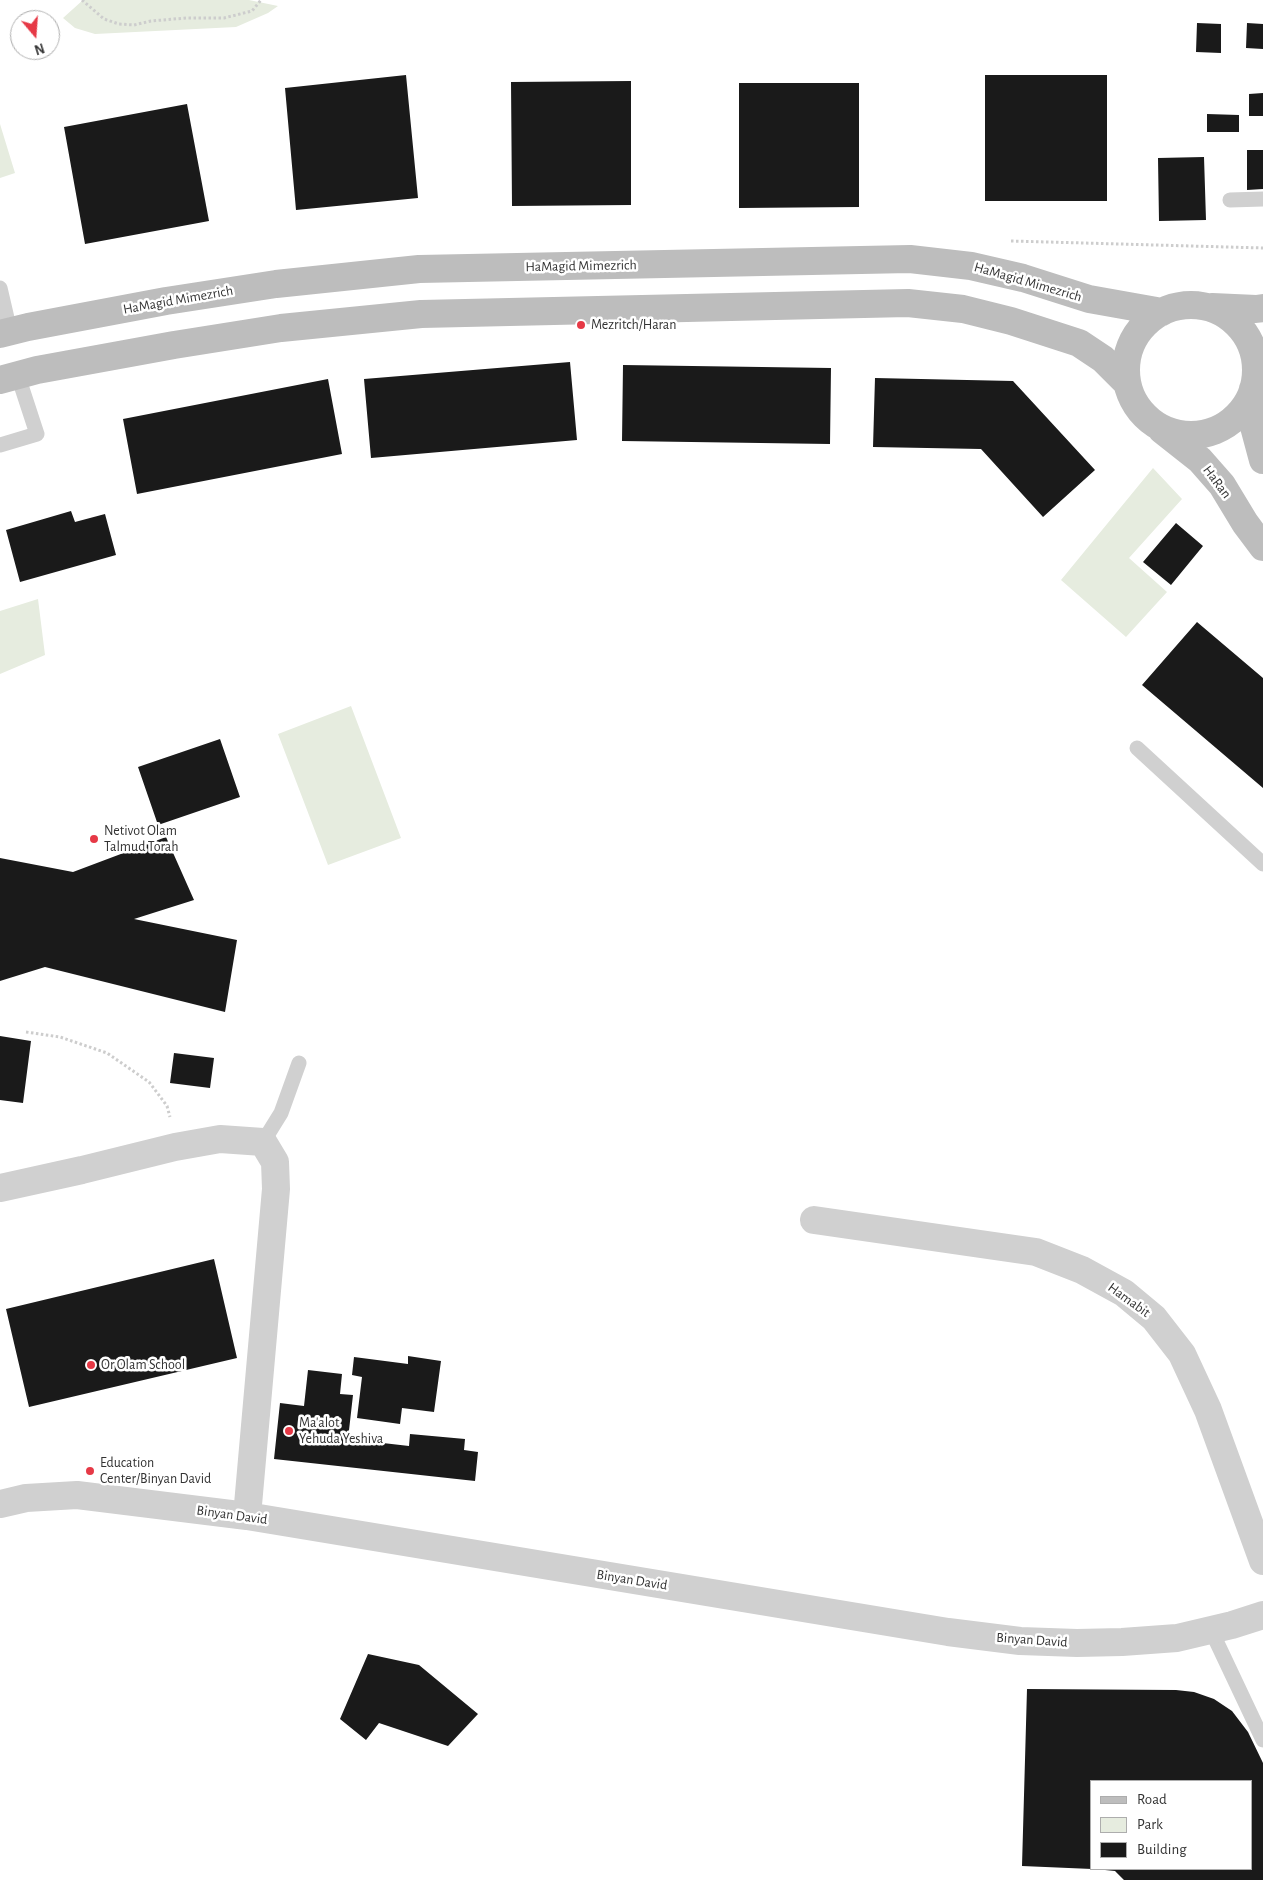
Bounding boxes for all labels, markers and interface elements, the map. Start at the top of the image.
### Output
north arrow [10,10,60,60]
text: N [33,40,46,56]
street label: HaMagid Mimezrich [525,257,637,275]
street label: HaMagid Mimezrich [972,259,1084,305]
street label: HaMagid Mimezrich [122,282,234,318]
place label: Mezritch/Haran [591,317,676,333]
marker: Mezritch/Haran [575,319,587,331]
street label: HaRan [1199,462,1235,502]
place label: Netivot Olam Talmud Torah [104,823,179,856]
marker: Netivot Olam Talmud Torah [88,833,100,845]
street label: Hamabit [1105,1279,1153,1321]
place label: Or Olam School [101,1357,185,1373]
marker: Or Olam School [85,1359,97,1371]
place label: Ma'alot Yehuda Yeshiva [299,1415,383,1448]
marker: Ma'alot Yehuda Yeshiva [283,1425,295,1437]
place label: Education Center/Binyan David [100,1455,211,1488]
marker: Education Center/Binyan David [84,1465,96,1477]
street label: Binyan David [195,1502,269,1528]
street label: Binyan David [595,1566,669,1594]
street label: Binyan David [996,1629,1068,1651]
legend [1090,1780,1253,1870]
text: Road [1137,1792,1167,1807]
text: Park [1137,1817,1163,1832]
text: Building [1137,1842,1187,1857]

